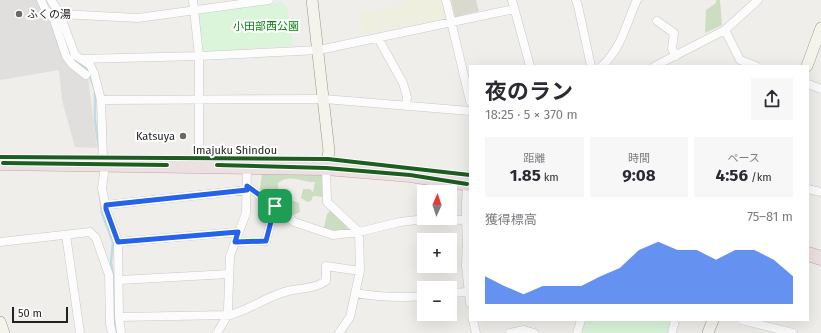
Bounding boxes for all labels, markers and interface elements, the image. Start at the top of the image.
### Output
place label: ふくの湯 [27,8,71,21]
marker: ふくの湯 [14,9,24,19]
park label: 小田部西公園 [233,20,299,33]
text: 夜のラン [485,78,573,105]
button: share [751,78,793,120]
text: 18:25 · 5 × 370 m [485,107,578,122]
place label: Katsuya [136,130,175,143]
marker: Katsuya [178,131,188,141]
street label: Imajuku Shindou [193,144,277,157]
text: 距離 [523,152,545,165]
text: 時間 [628,152,650,165]
text: ペース [727,152,760,165]
text: 1.85 [510,165,541,186]
text: 9:08 [622,165,656,186]
text: 4:56 [716,165,748,186]
text: km [541,171,559,184]
text: /km [748,171,772,184]
north arrow [417,185,457,225]
map controls [417,185,457,321]
pin [258,189,292,223]
icon: arrive [264,195,286,217]
text: 75–81 m [747,209,793,224]
text: 獲得標高 [485,212,537,227]
button: + [417,233,457,273]
button: − [417,281,457,321]
scale bar [12,305,68,324]
text: 50 m [18,307,42,320]

